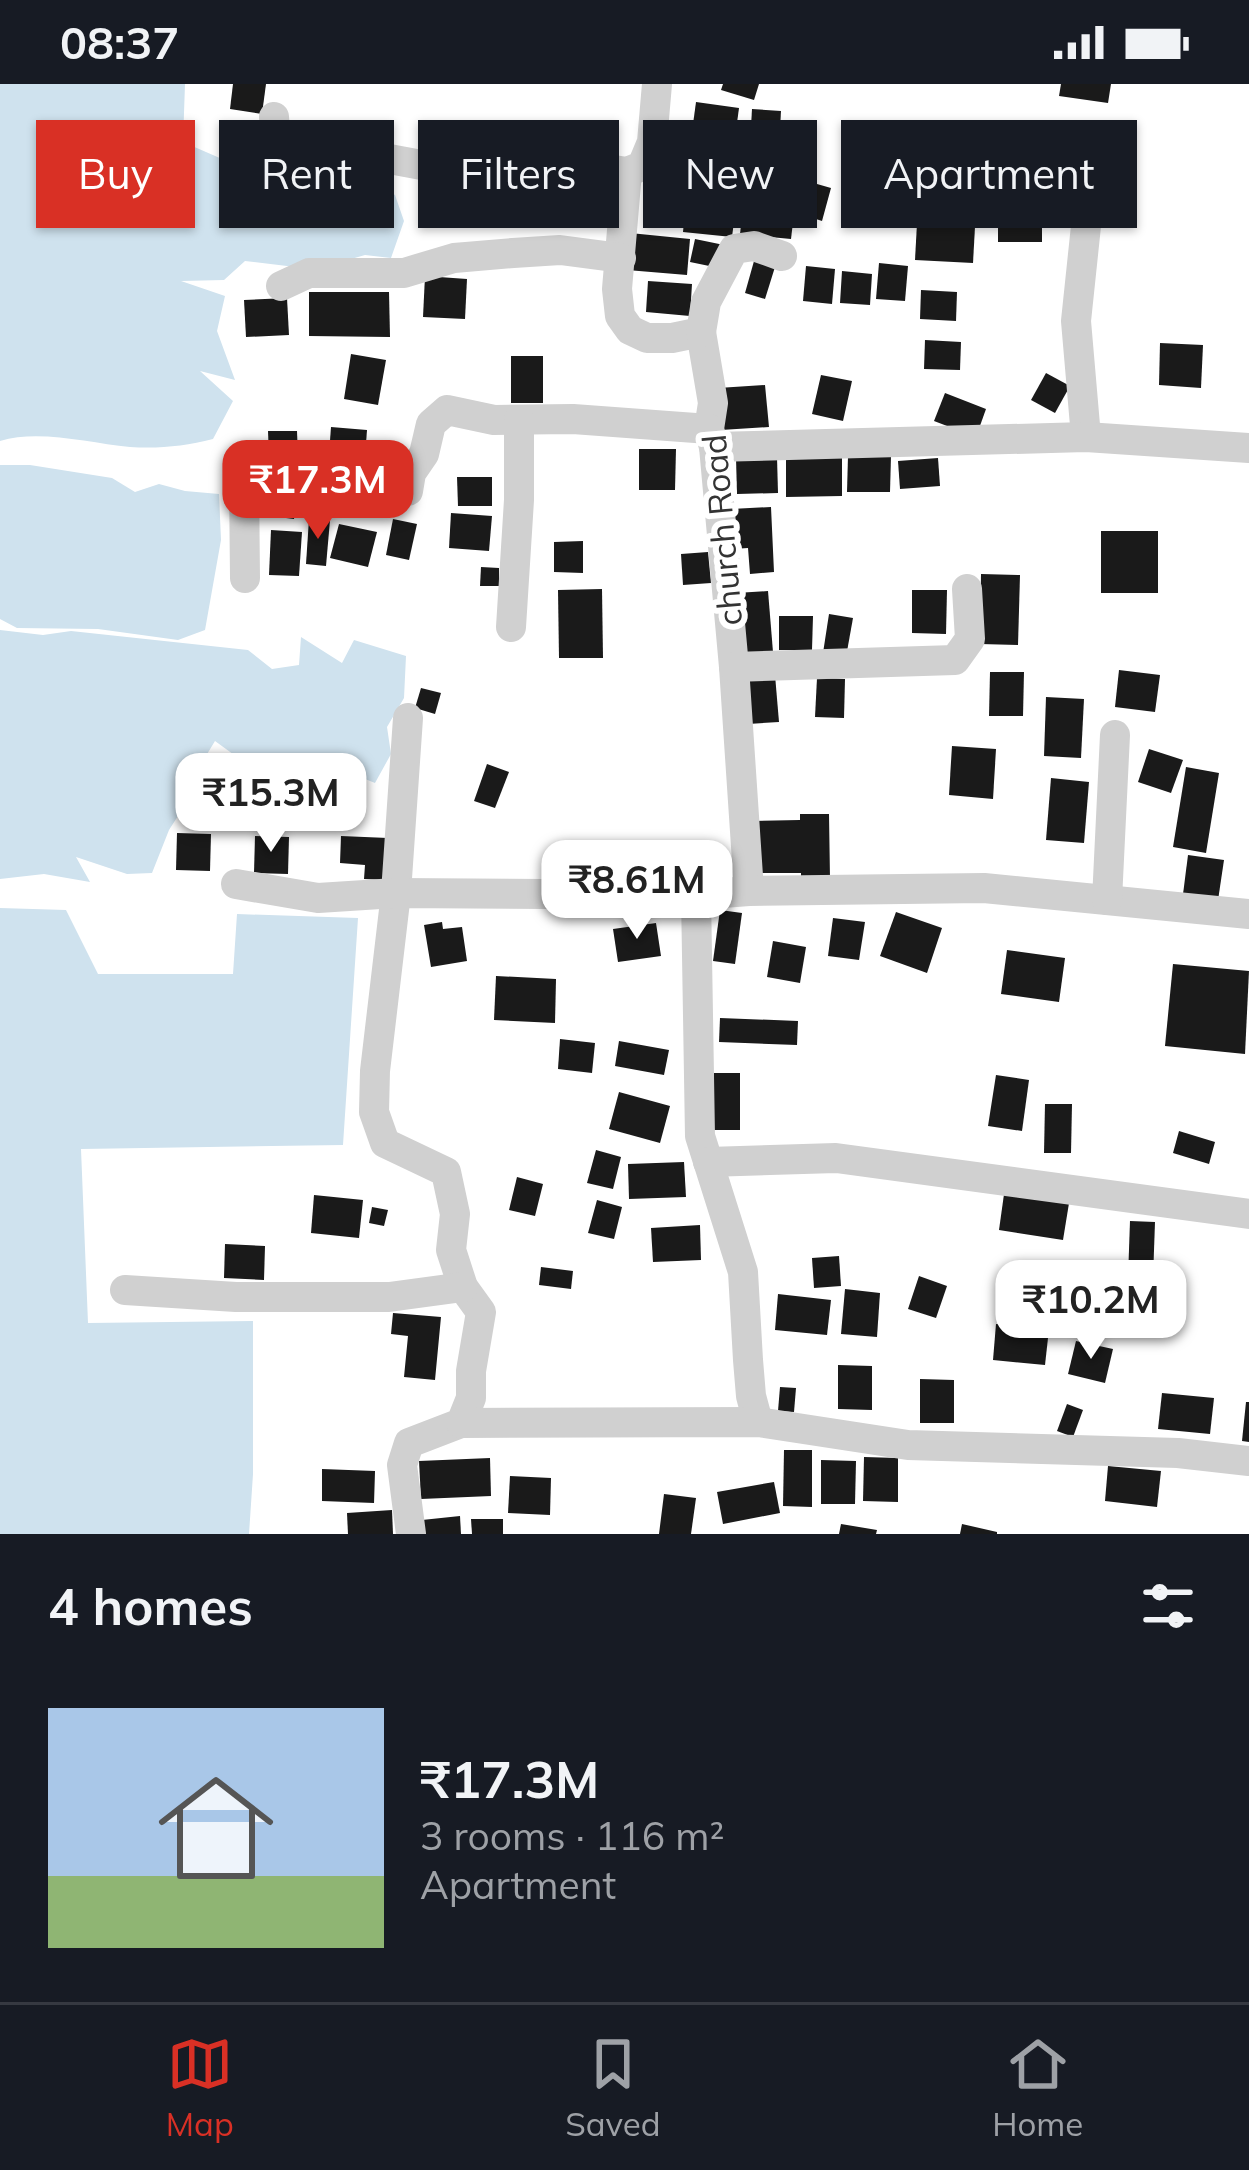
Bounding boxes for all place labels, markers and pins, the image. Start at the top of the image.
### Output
pin: ₹17.3M [220,440,416,542]
pin: ₹15.3M [173,753,369,855]
pin: ₹8.61M [539,840,735,942]
pin: ₹10.2M [993,1260,1189,1362]

